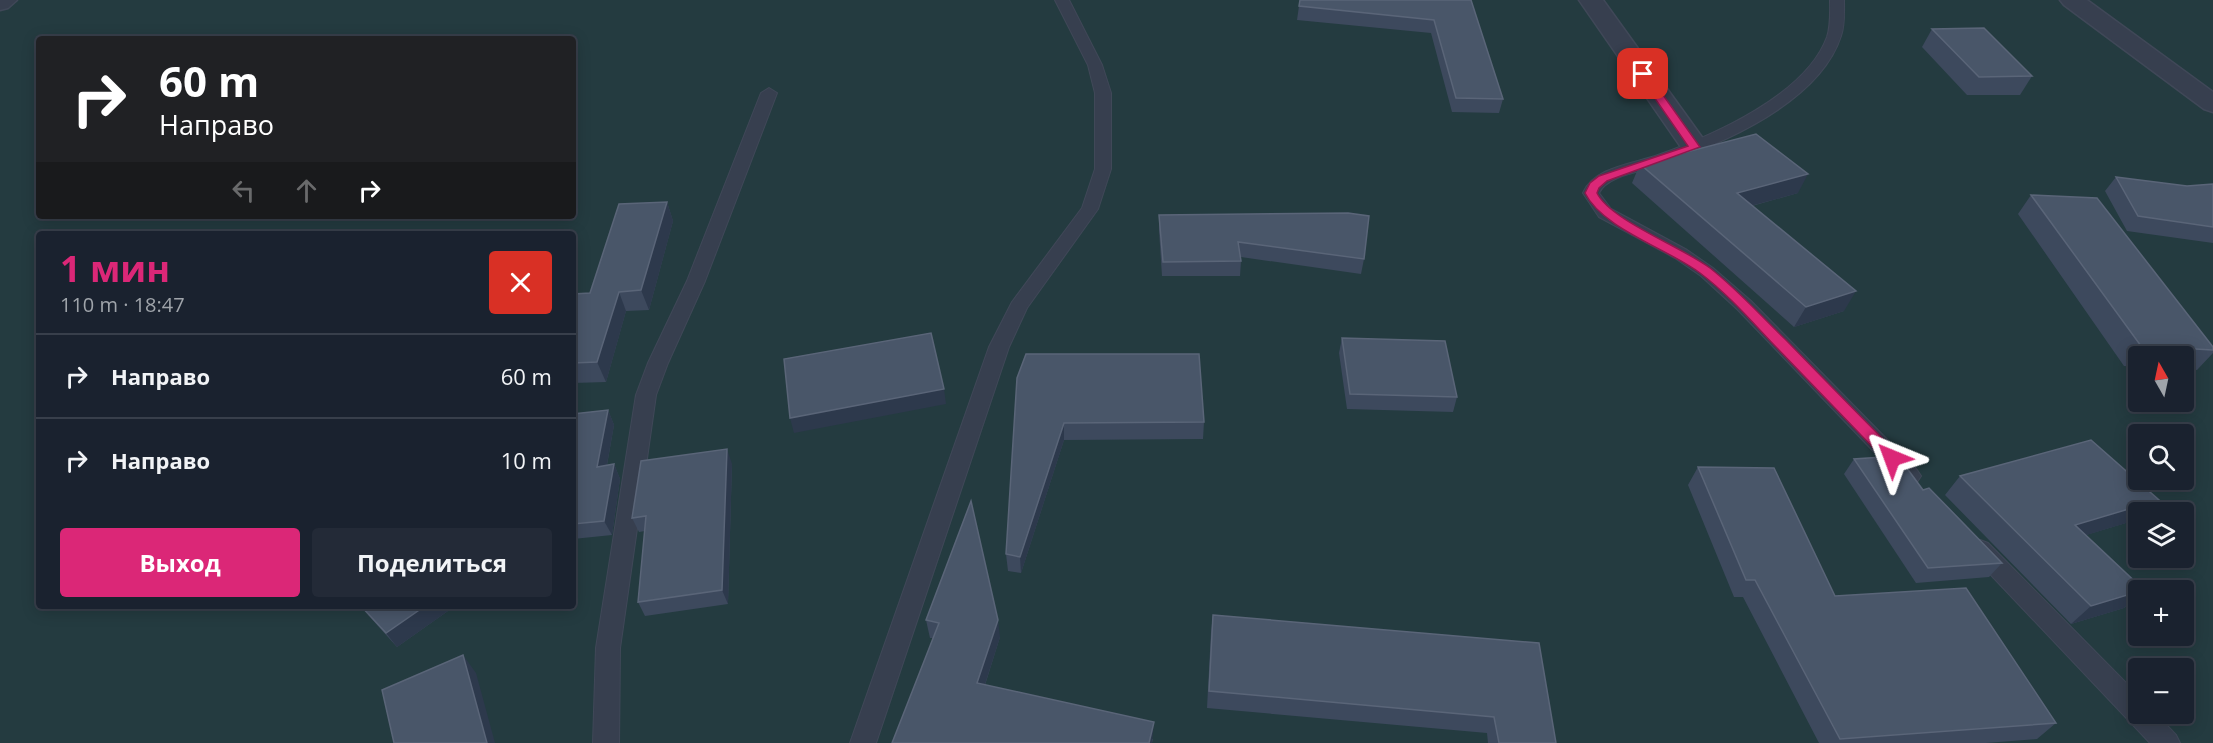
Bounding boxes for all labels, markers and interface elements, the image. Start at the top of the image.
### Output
pin [1617,48,1668,99]
text: 60 m [159,52,259,109]
icon: arrive [1626,57,1659,90]
icon: right [60,60,138,138]
text: Направо [159,106,274,143]
icon: left [227,174,260,207]
icon: ahead [290,174,323,207]
icon: right [353,174,386,207]
text: 1 мин [60,244,170,293]
button: close [489,251,552,314]
text: 110 m · 18:47 [60,291,185,318]
north arrow [2128,346,2194,412]
map controls [2128,346,2194,724]
icon: right [60,360,93,393]
text: Направо [111,361,210,391]
text: 60 m [501,361,552,391]
button: search [2128,424,2194,490]
position arrow [1860,426,1924,490]
icon: right [60,444,93,477]
text: Направо [111,445,210,475]
text: 10 m [501,445,552,475]
button: layers [2128,502,2194,568]
button: Выход [60,528,300,597]
button: Поделиться [312,528,552,597]
button: + [2128,580,2194,646]
button: − [2128,658,2194,724]

